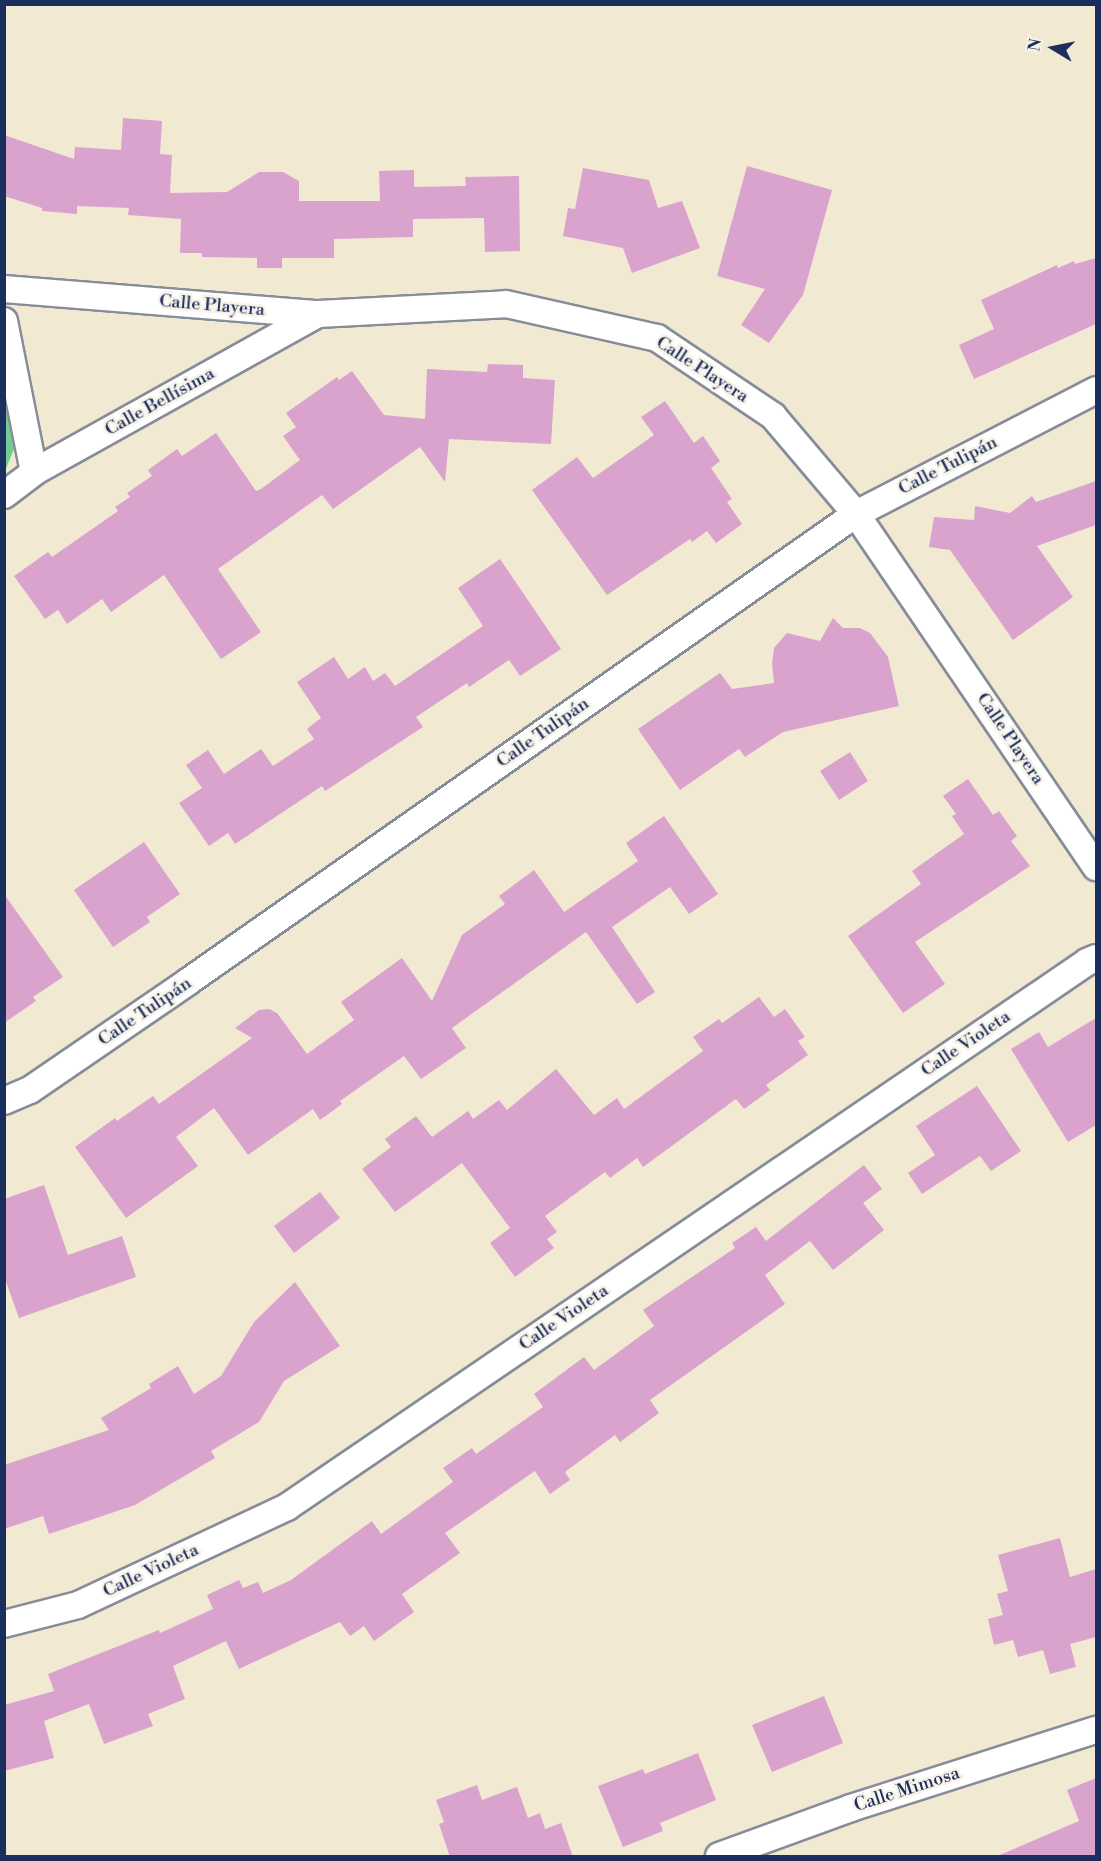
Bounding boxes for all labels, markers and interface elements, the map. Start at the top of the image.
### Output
north arrow [1023,18,1083,78]
text: N [1024,37,1046,53]
street label: Calle Playera [158,291,266,321]
street label: Calle Playera [652,332,752,408]
street label: Calle Bellísima [101,363,219,441]
street label: Calle Tulipán [895,432,1001,500]
street label: Calle Playera [971,689,1049,789]
street label: Calle Tulipán [493,693,593,773]
street label: Calle Tulipán [94,973,196,1051]
street label: Calle Violeta [917,1006,1015,1082]
street label: Calle Violeta [515,1280,613,1356]
street label: Calle Violeta [100,1539,202,1603]
street label: Calle Mimosa [852,1763,962,1817]

